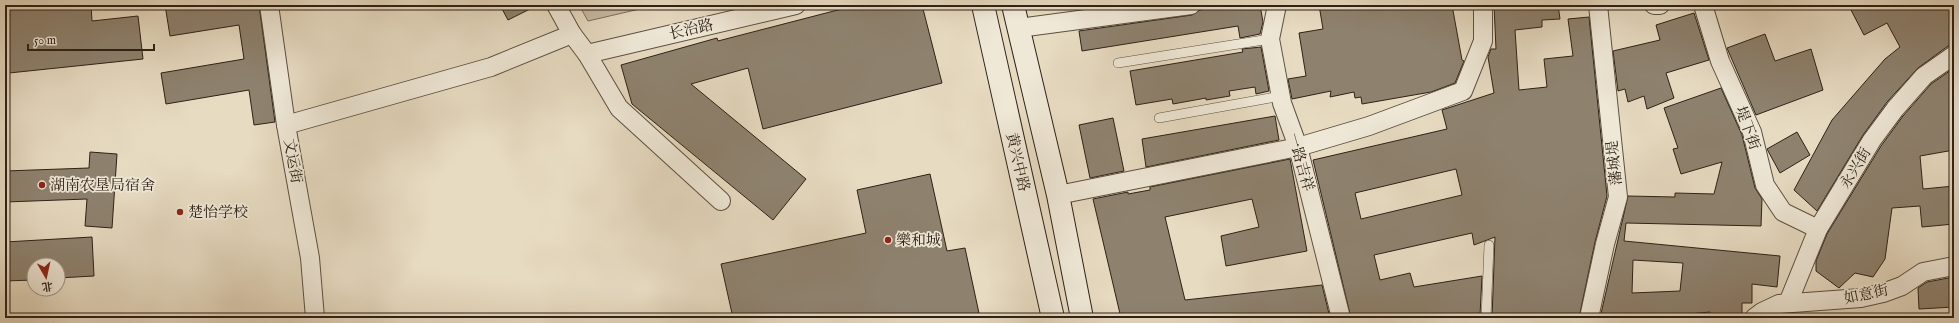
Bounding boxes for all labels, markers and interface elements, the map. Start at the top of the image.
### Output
street label: 长治路 [667,15,715,44]
scale bar [28,26,154,52]
text: 50 m [34,33,56,48]
street label: 堤下街 [1731,104,1764,153]
street label: 黄兴中路 [1002,131,1034,193]
street label: 一路吉祥 [1283,131,1318,194]
street label: 文运街 [279,137,306,185]
street label: 藩城堤 [1603,140,1626,186]
street label: 永兴街 [1836,144,1875,192]
place label: 湖南农垦局宿舍 [50,176,155,195]
marker: 湖南农垦局宿舍 [37,180,47,190]
place label: 楚怡学校 [188,203,248,222]
marker: 楚怡学校 [175,207,185,217]
place label: 樂和城 [896,231,941,250]
marker: 樂和城 [883,235,893,245]
north arrow [26,257,66,297]
text: 北 [41,278,54,294]
street label: 如意街 [1842,281,1890,308]

